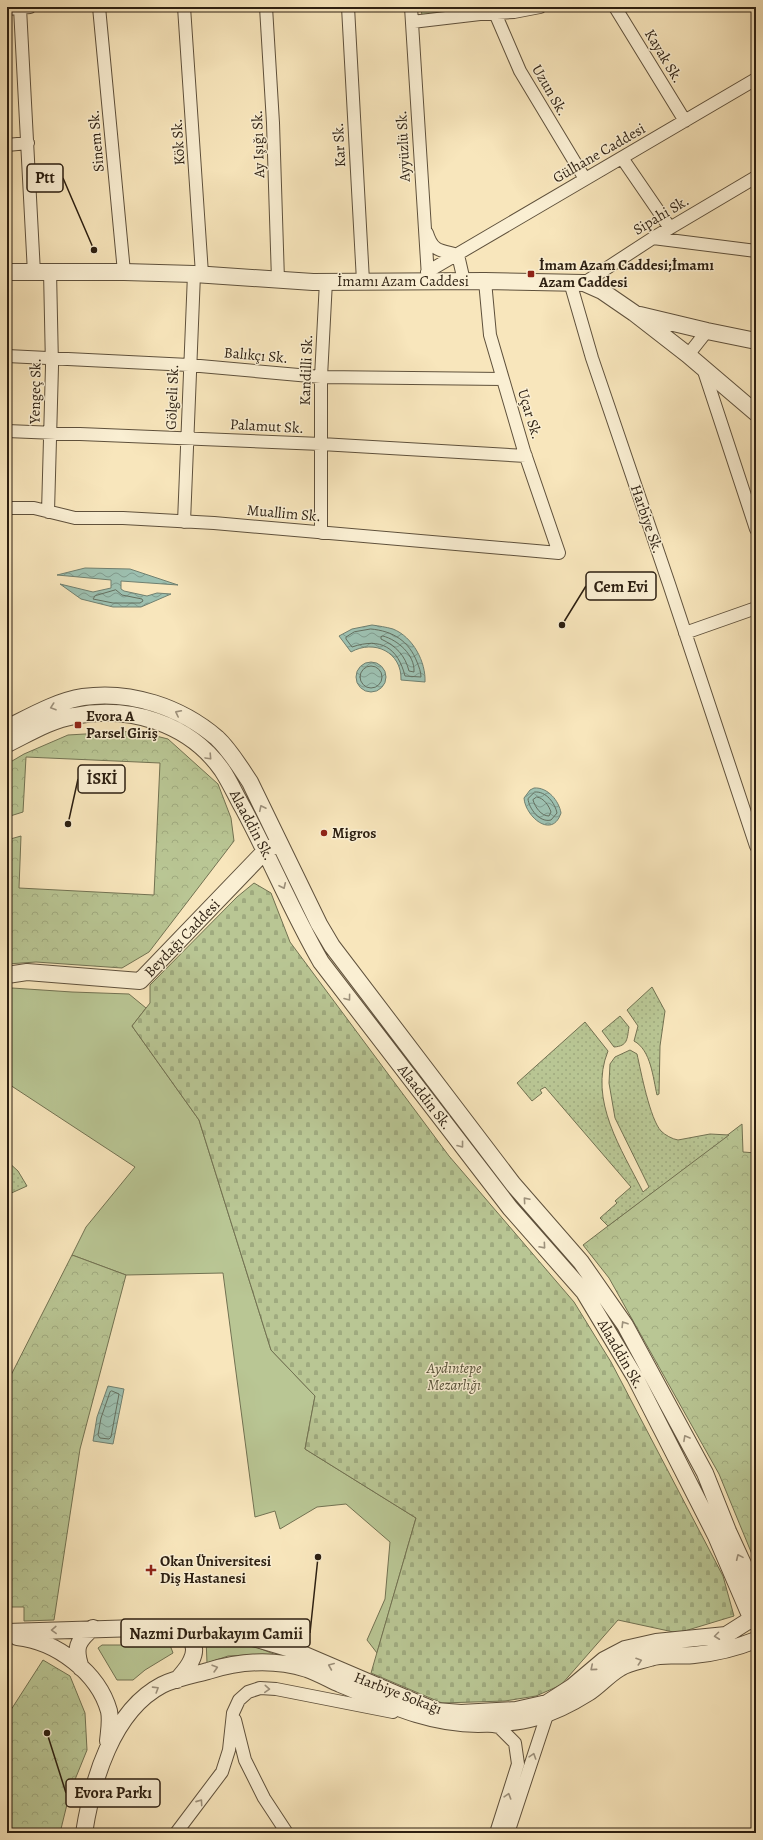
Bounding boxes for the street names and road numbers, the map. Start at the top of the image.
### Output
street label: Kayak Sk. [640,25,688,87]
street label: Uzun Sk. [527,61,573,119]
street label: Sinem Sk. [83,109,109,173]
street label: Ay Işığı Sk. [247,110,269,179]
street label: Ayyüzlü Sk. [391,110,415,183]
street label: Kök Sk. [166,118,190,166]
street label: Gülhane Caddesi [549,118,649,188]
street label: Kar Sk. [328,122,350,168]
street label: Sipahi Sk. [629,190,693,240]
street label: İmamı Azam Caddesi [337,271,469,291]
street label: Kandilli Sk. [295,334,317,406]
street label: Balıkçı Sk. [223,342,289,368]
street label: Yengeç Sk. [24,358,46,425]
street label: Gölgeli Sk. [161,364,183,430]
street label: Uçar Sk. [513,386,547,442]
street label: Palamut Sk. [230,414,304,438]
street label: Harbiye Sk. [626,482,668,556]
street label: Muallim Sk. [246,500,322,526]
street label: Alaaddin Sk. [225,785,279,864]
street label: Beydağı Caddesi [140,895,224,981]
street label: Alaaddin Sk. [393,1060,457,1134]
street label: Alaaddin Sk. [592,1315,649,1393]
street label: Harbiye Sokağı [351,1667,445,1719]

